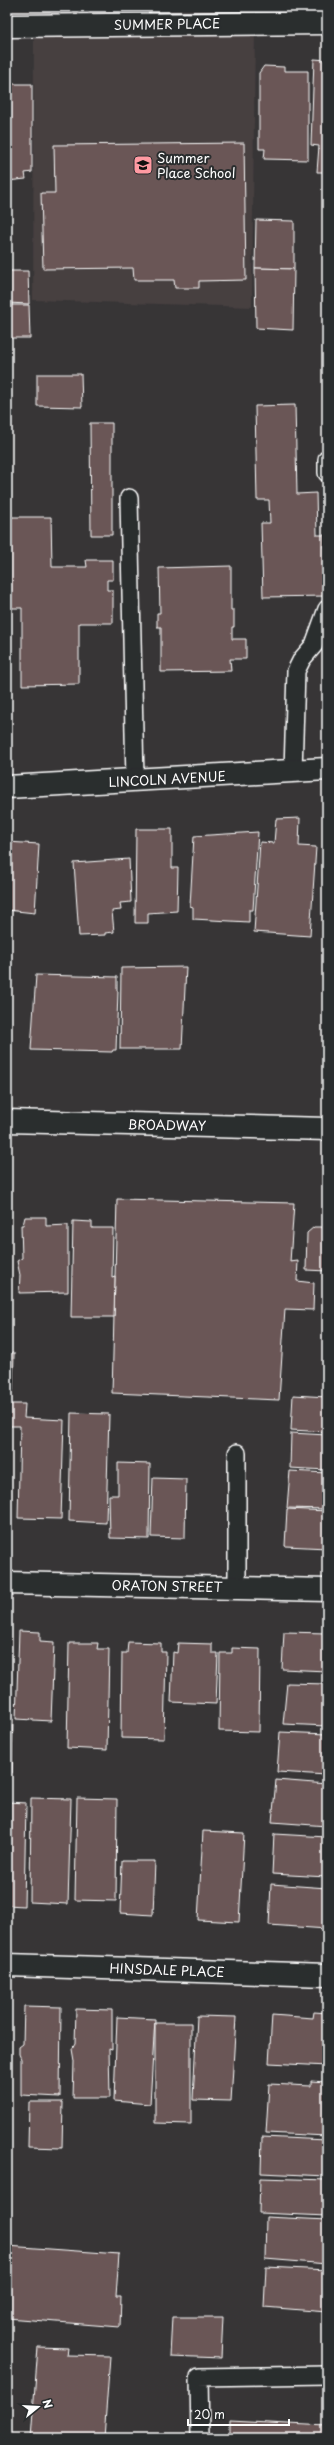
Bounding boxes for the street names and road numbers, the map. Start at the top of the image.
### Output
street label: SUMMER PLACE [114,13,220,34]
street label: LINCOLN AVENUE [108,766,226,791]
street label: BROADWAY [128,1114,207,1135]
street label: ORATON STREET [111,1575,223,1596]
street label: HINSDALE PLACE [109,1958,225,1981]

